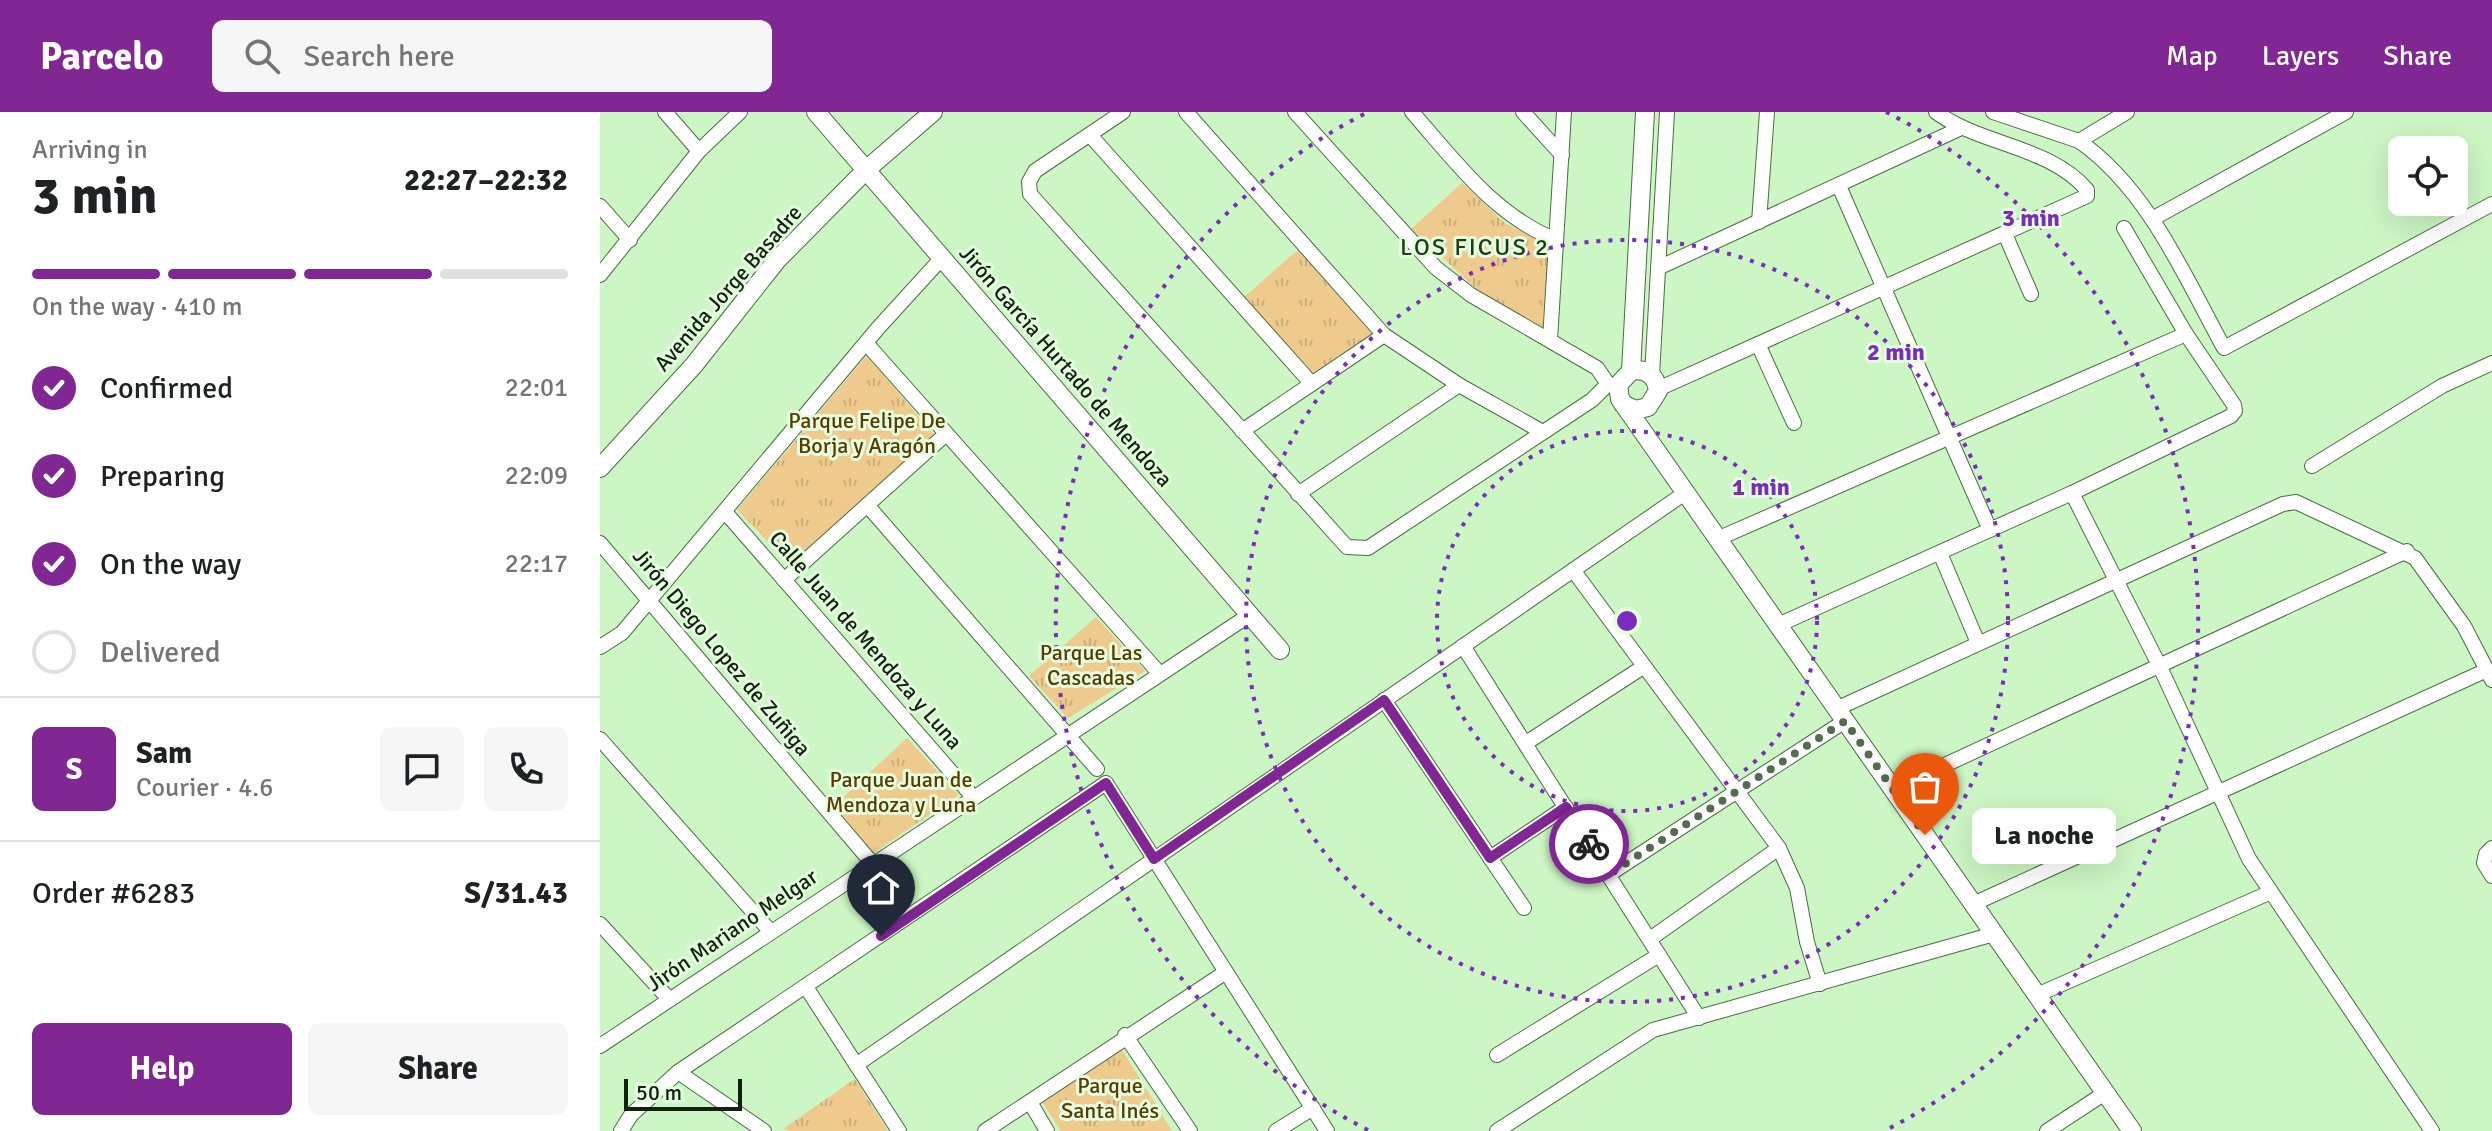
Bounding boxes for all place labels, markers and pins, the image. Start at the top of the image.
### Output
centre of rings [1613,607,1641,635]
pin [1891,753,1959,835]
callout: La noche [1973,807,2117,863]
pin [847,854,915,936]

